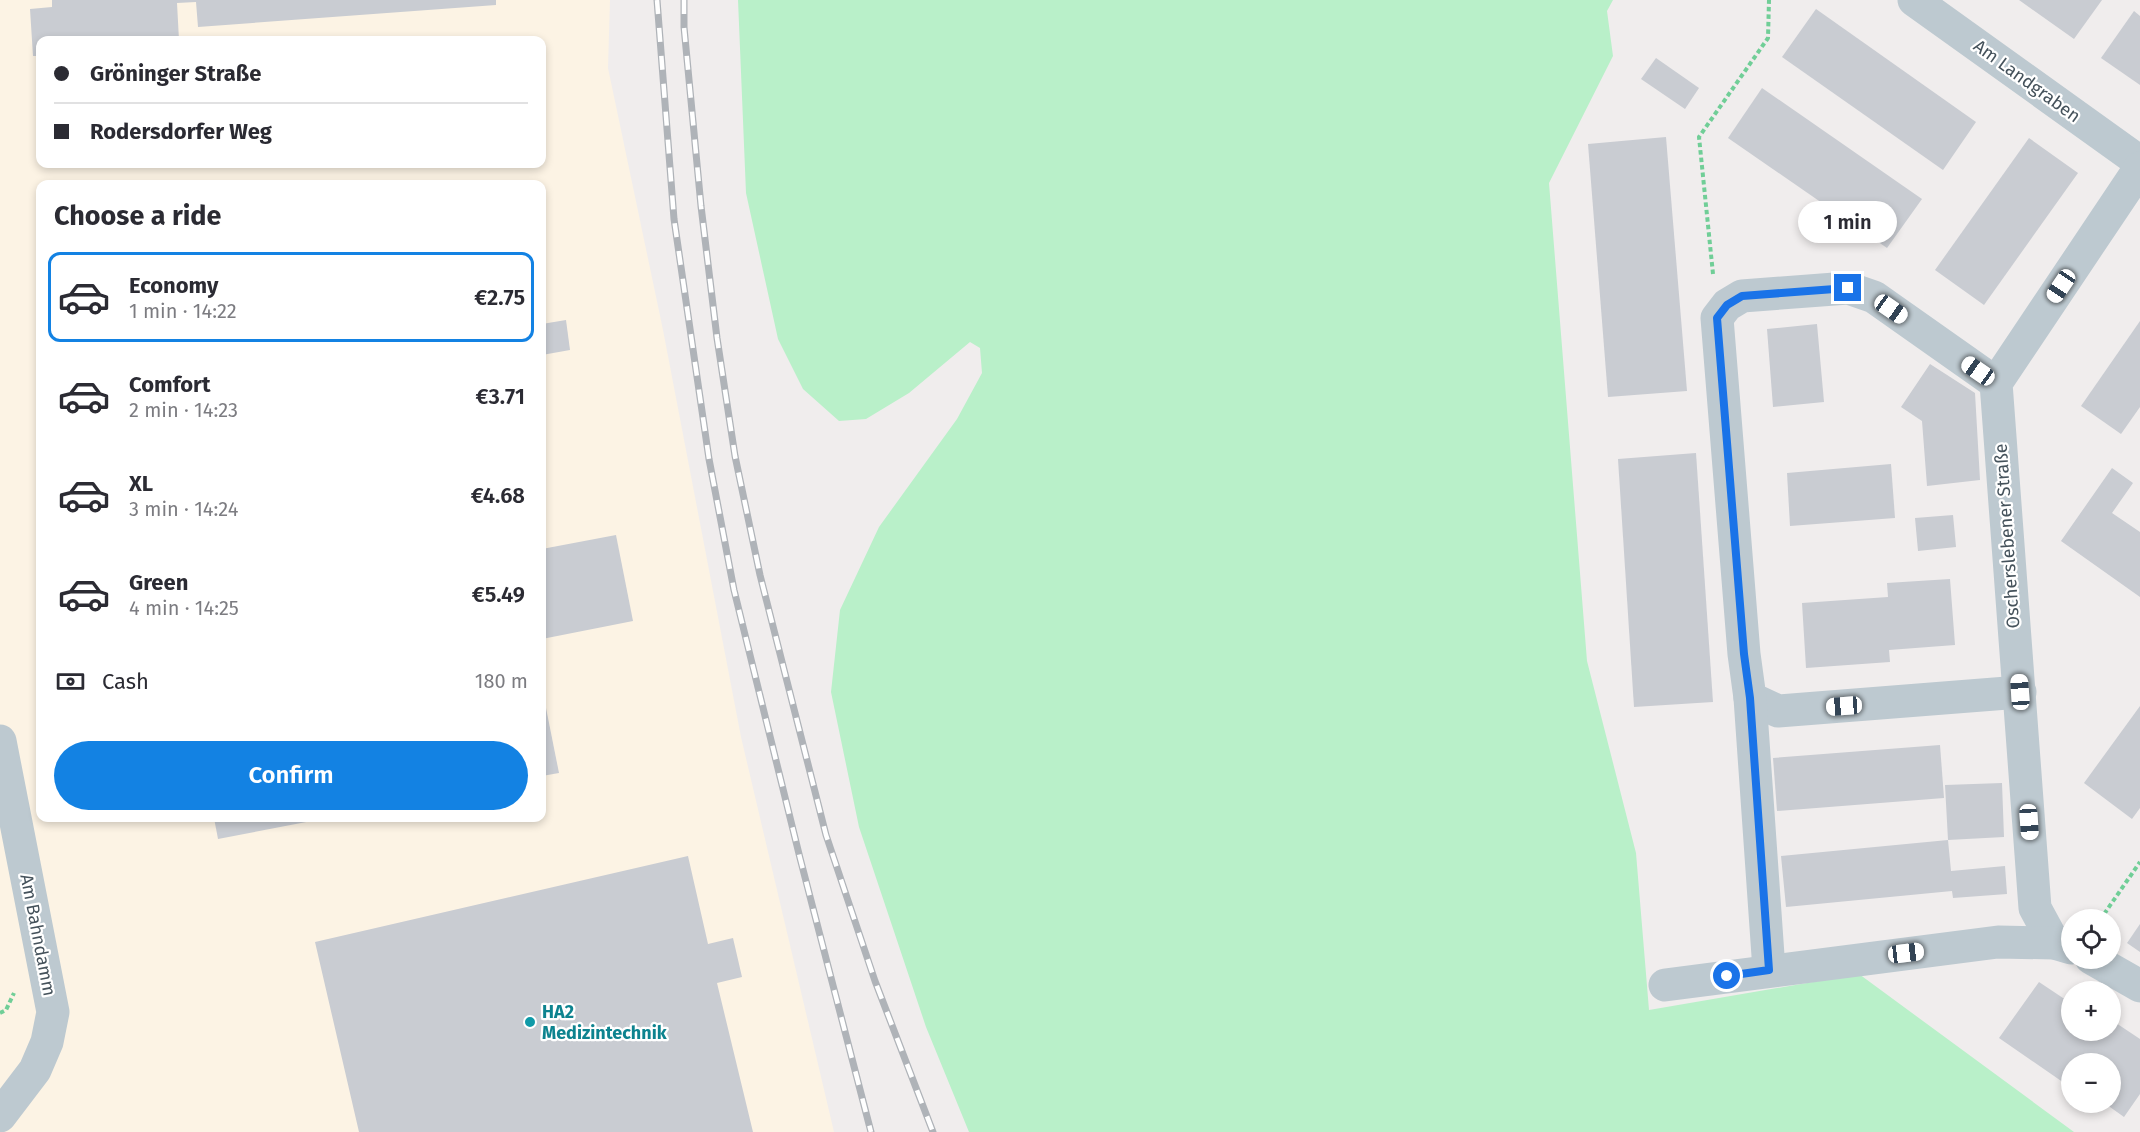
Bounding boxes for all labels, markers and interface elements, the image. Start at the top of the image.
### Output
street label: Am Landgraben [1969,35,2085,127]
text: Gröninger Straße [90,60,261,87]
text: Rodersdorfer Weg [90,118,272,145]
text: Choose a ride [54,200,221,232]
callout: 1 min [1798,201,1898,243]
text: 1 min [1823,210,1872,234]
car [2043,266,2079,306]
icon: car [57,270,111,324]
text: Economy [129,272,218,299]
route end [1834,274,1861,301]
text: €2.75 [474,284,525,311]
car [1871,291,1911,327]
text: 1 min · 14:22 [129,299,237,323]
car [1958,353,1998,389]
icon: car [57,369,111,423]
text: Comfort [129,371,210,398]
text: €3.71 [476,383,525,410]
text: 2 min · 14:23 [129,398,238,422]
street label: Oscherslebener Straße [1990,443,2024,629]
icon: car [57,468,111,522]
text: XL [129,470,153,497]
text: €4.68 [471,482,525,509]
text: 3 min · 14:24 [129,497,238,521]
icon: car [57,567,111,621]
text: Green [129,569,188,596]
text: €5.49 [472,581,525,608]
text: 4 min · 14:25 [129,596,239,620]
icon: cash [54,665,87,698]
text: Cash [102,668,149,695]
text: 180 m [475,669,528,693]
car [2010,673,2030,711]
car [1825,696,1863,716]
button: Confirm [54,741,528,810]
car [2019,803,2039,841]
street label: Am Bahndamm [15,872,61,998]
map controls [2061,909,2121,1113]
button: locate [2061,909,2121,969]
car [1887,942,1925,964]
route start [1713,962,1740,989]
button: + [2061,981,2121,1041]
place label: HA2 Medizintechnik [542,1001,668,1044]
marker: HA2 Medizintechnik [523,1015,537,1029]
button: − [2061,1053,2121,1113]

